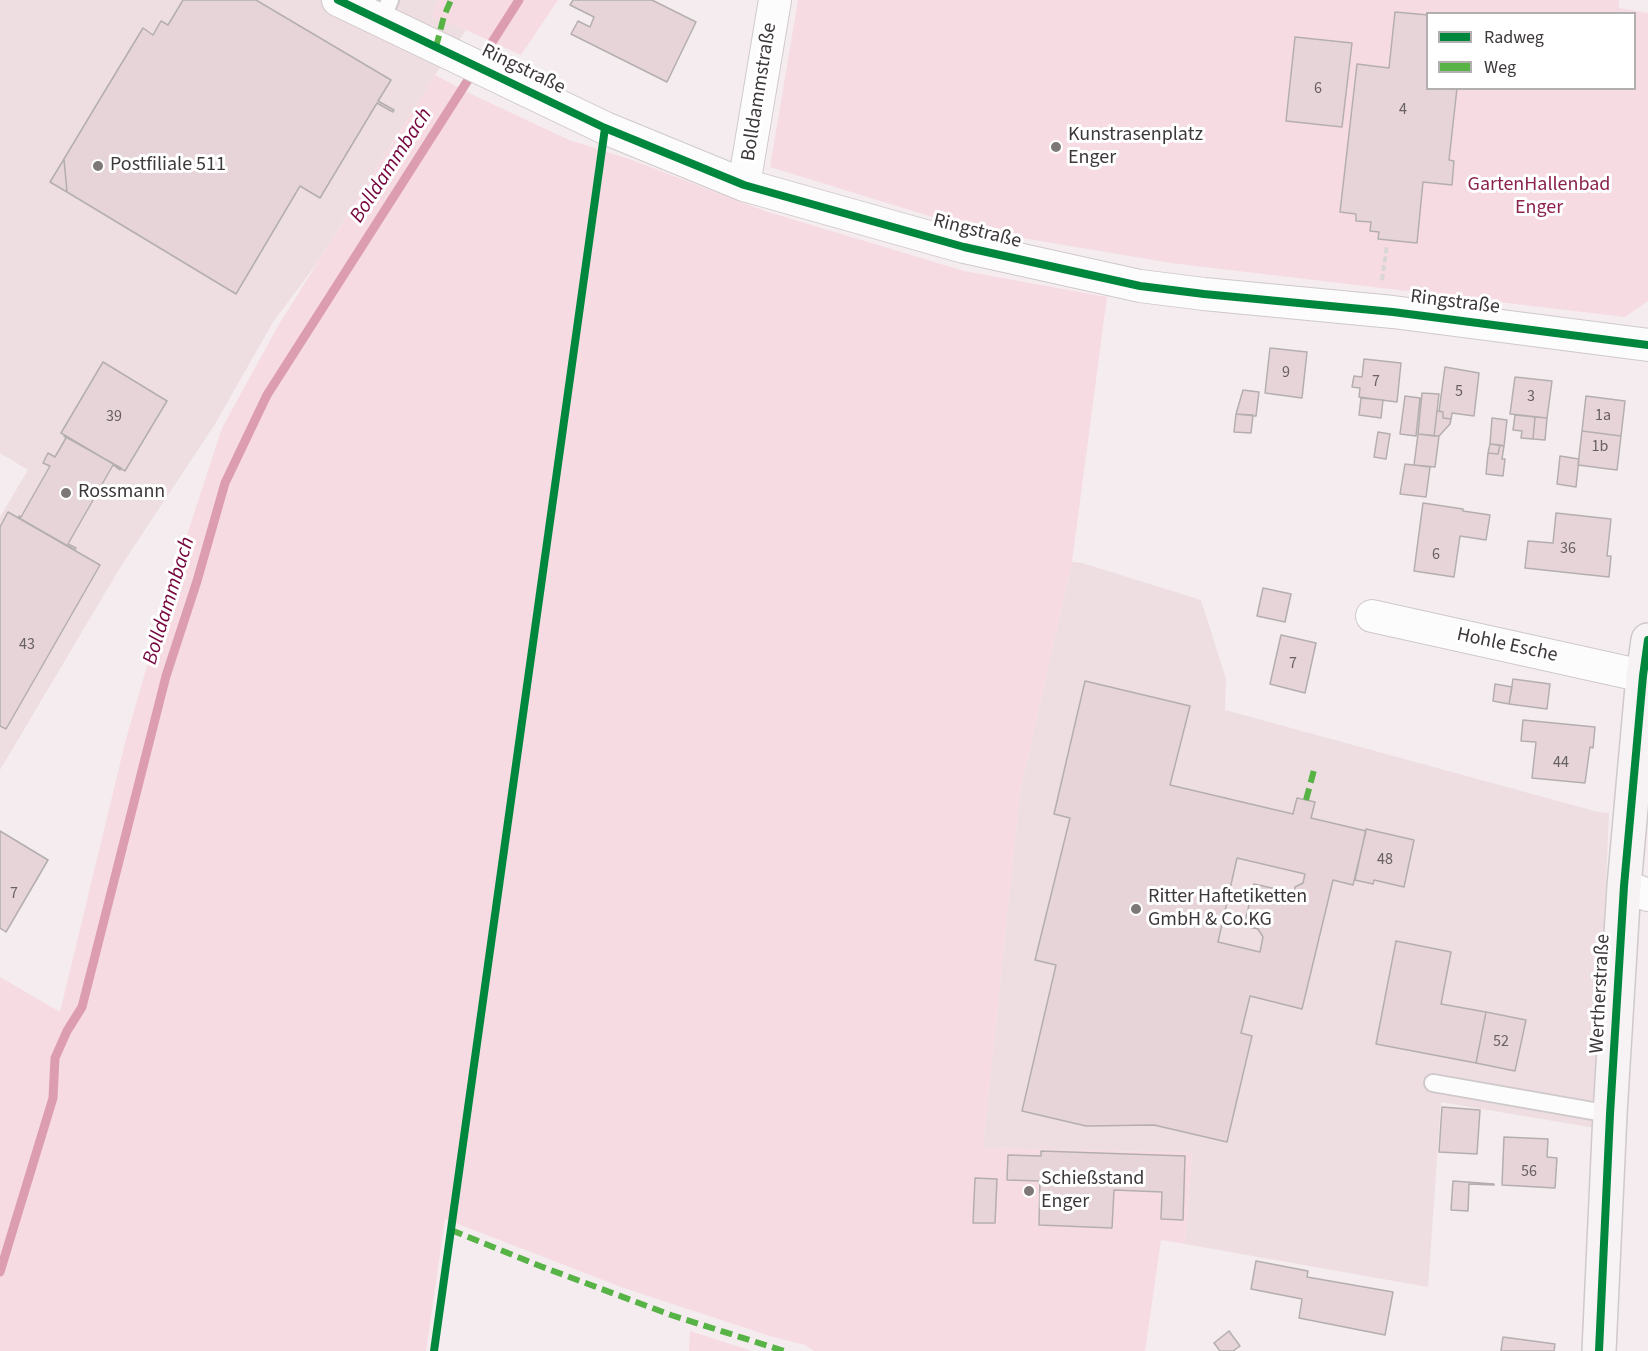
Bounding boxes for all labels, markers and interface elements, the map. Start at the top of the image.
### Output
legend [1426,12,1636,90]
street label: Bolldammstraße [737,21,783,163]
text: Radweg [1484,25,1544,50]
street label: Ringstraße [477,39,569,101]
text: Weg [1484,55,1516,80]
house number: 6 [1314,79,1322,99]
house number: 4 [1399,100,1407,120]
water label: Bolldammbach [346,104,438,228]
place label: Kunstrasenplatz Enger [1068,124,1203,171]
marker: Kunstrasenplatz Enger [1049,140,1063,154]
place label: Postfiliale 511 [110,154,226,178]
marker: Postfiliale 511 [91,159,105,173]
park label: GartenHallenbad Enger [1468,174,1610,221]
street label: Ringstraße [930,209,1024,255]
street label: Ringstraße [1409,286,1501,320]
house number: 9 [1282,363,1290,383]
house number: 7 [1372,372,1380,392]
house number: 5 [1455,382,1463,402]
house number: 3 [1527,387,1535,407]
house number: 1a [1595,406,1611,426]
house number: 39 [106,407,122,427]
house number: 1b [1592,437,1608,457]
place label: Rossmann [78,481,165,505]
marker: Rossmann [59,486,73,500]
water label: Bolldammbach [139,534,201,668]
house number: 36 [1560,539,1576,559]
house number: 6 [1432,545,1440,565]
street label: Hohle Esche [1454,624,1560,668]
house number: 43 [19,635,35,655]
house number: 7 [1289,654,1297,674]
house number: 44 [1553,753,1569,773]
house number: 48 [1377,850,1393,870]
house number: 7 [10,884,18,904]
place label: Ritter Haftetiketten GmbH & Co.KG [1148,886,1307,933]
marker: Ritter Haftetiketten GmbH & Co.KG [1129,902,1143,916]
street label: Wertherstraße [1586,934,1616,1054]
house number: 52 [1493,1032,1509,1052]
house number: 56 [1521,1162,1537,1182]
place label: Schießstand Enger [1041,1168,1144,1215]
marker: Schießstand Enger [1022,1184,1036,1198]

